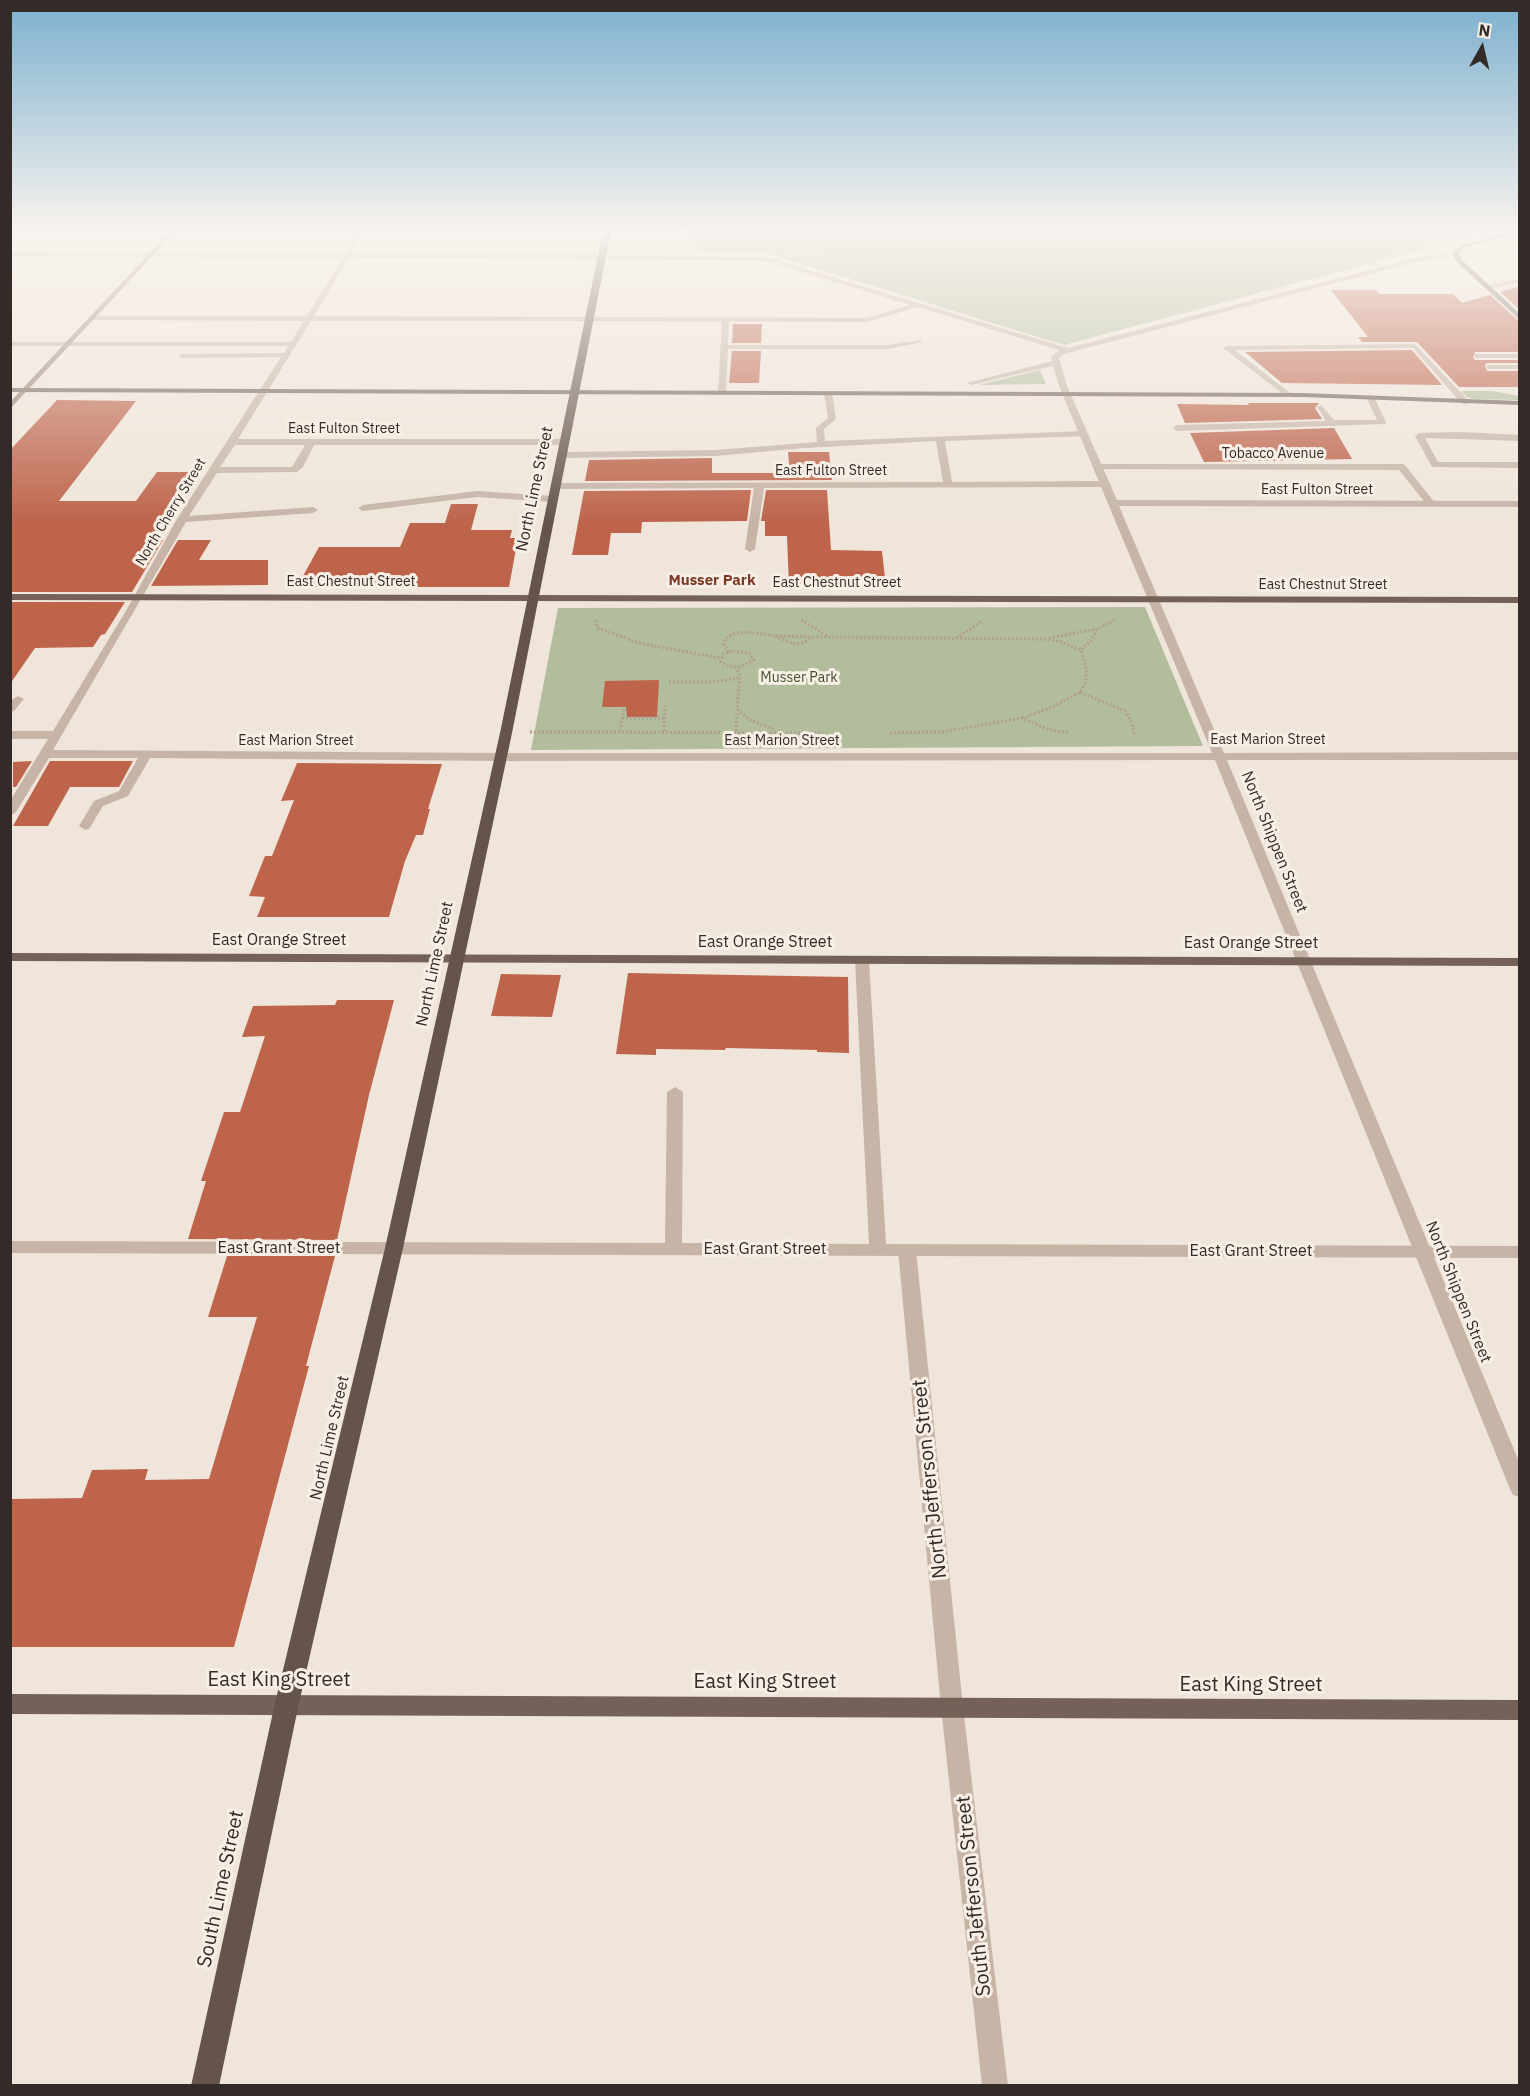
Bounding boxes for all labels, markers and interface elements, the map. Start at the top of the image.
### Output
north arrow [1452,18,1512,78]
text: N [1477,19,1492,41]
street label: East Fulton Street [288,421,400,437]
street label: North Lime Street [512,425,558,553]
street label: Tobacco Avenue [1222,446,1324,462]
street label: North Cherry Street [132,455,210,569]
street label: East Fulton Street [775,463,887,479]
street label: East Fulton Street [1261,482,1373,498]
district label: Musser Park [668,572,756,590]
street label: East Chestnut Street [286,574,416,590]
street label: East Chestnut Street [772,575,902,591]
street label: East Chestnut Street [1258,577,1388,593]
park label: Musser Park [760,670,838,686]
street label: East Marion Street [1210,732,1326,748]
street label: East Marion Street [238,733,354,749]
street label: East Marion Street [724,733,840,749]
street label: North Shippen Street [1237,768,1311,916]
street label: North Lime Street [412,900,458,1028]
street label: East Orange Street [212,930,346,950]
street label: East Orange Street [698,932,832,952]
street label: East Orange Street [1184,933,1318,953]
street label: North Shippen Street [1421,1218,1495,1366]
street label: East Grant Street [218,1238,340,1258]
street label: East Grant Street [704,1239,826,1259]
street label: East Grant Street [1190,1241,1312,1261]
street label: North Lime Street [306,1374,354,1502]
street label: North Jefferson Street [908,1378,952,1580]
street label: East King Street [208,1668,350,1692]
street label: East King Street [694,1670,836,1694]
street label: East King Street [1180,1673,1322,1697]
street label: South Jefferson Street [952,1795,996,1997]
street label: South Lime Street [193,1808,249,1970]

